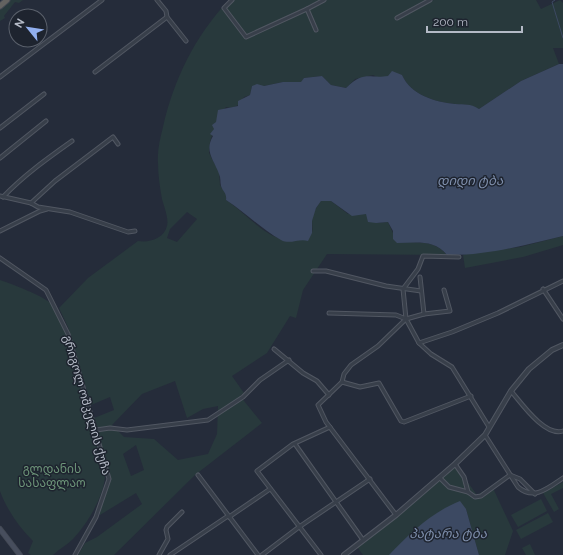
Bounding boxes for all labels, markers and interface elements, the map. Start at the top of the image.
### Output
north arrow [8,8,48,48]
scale bar [427,8,522,34]
text: 200 m [433,15,468,29]
text: N [12,16,28,30]
water label: დიდი ტბა [437,173,504,189]
street label: გრიგოლ ოშკელის ქუჩა [59,333,114,477]
park label: გლდანის სასაფლაო [18,462,86,491]
water label: პატარა ტბა [409,526,488,542]

